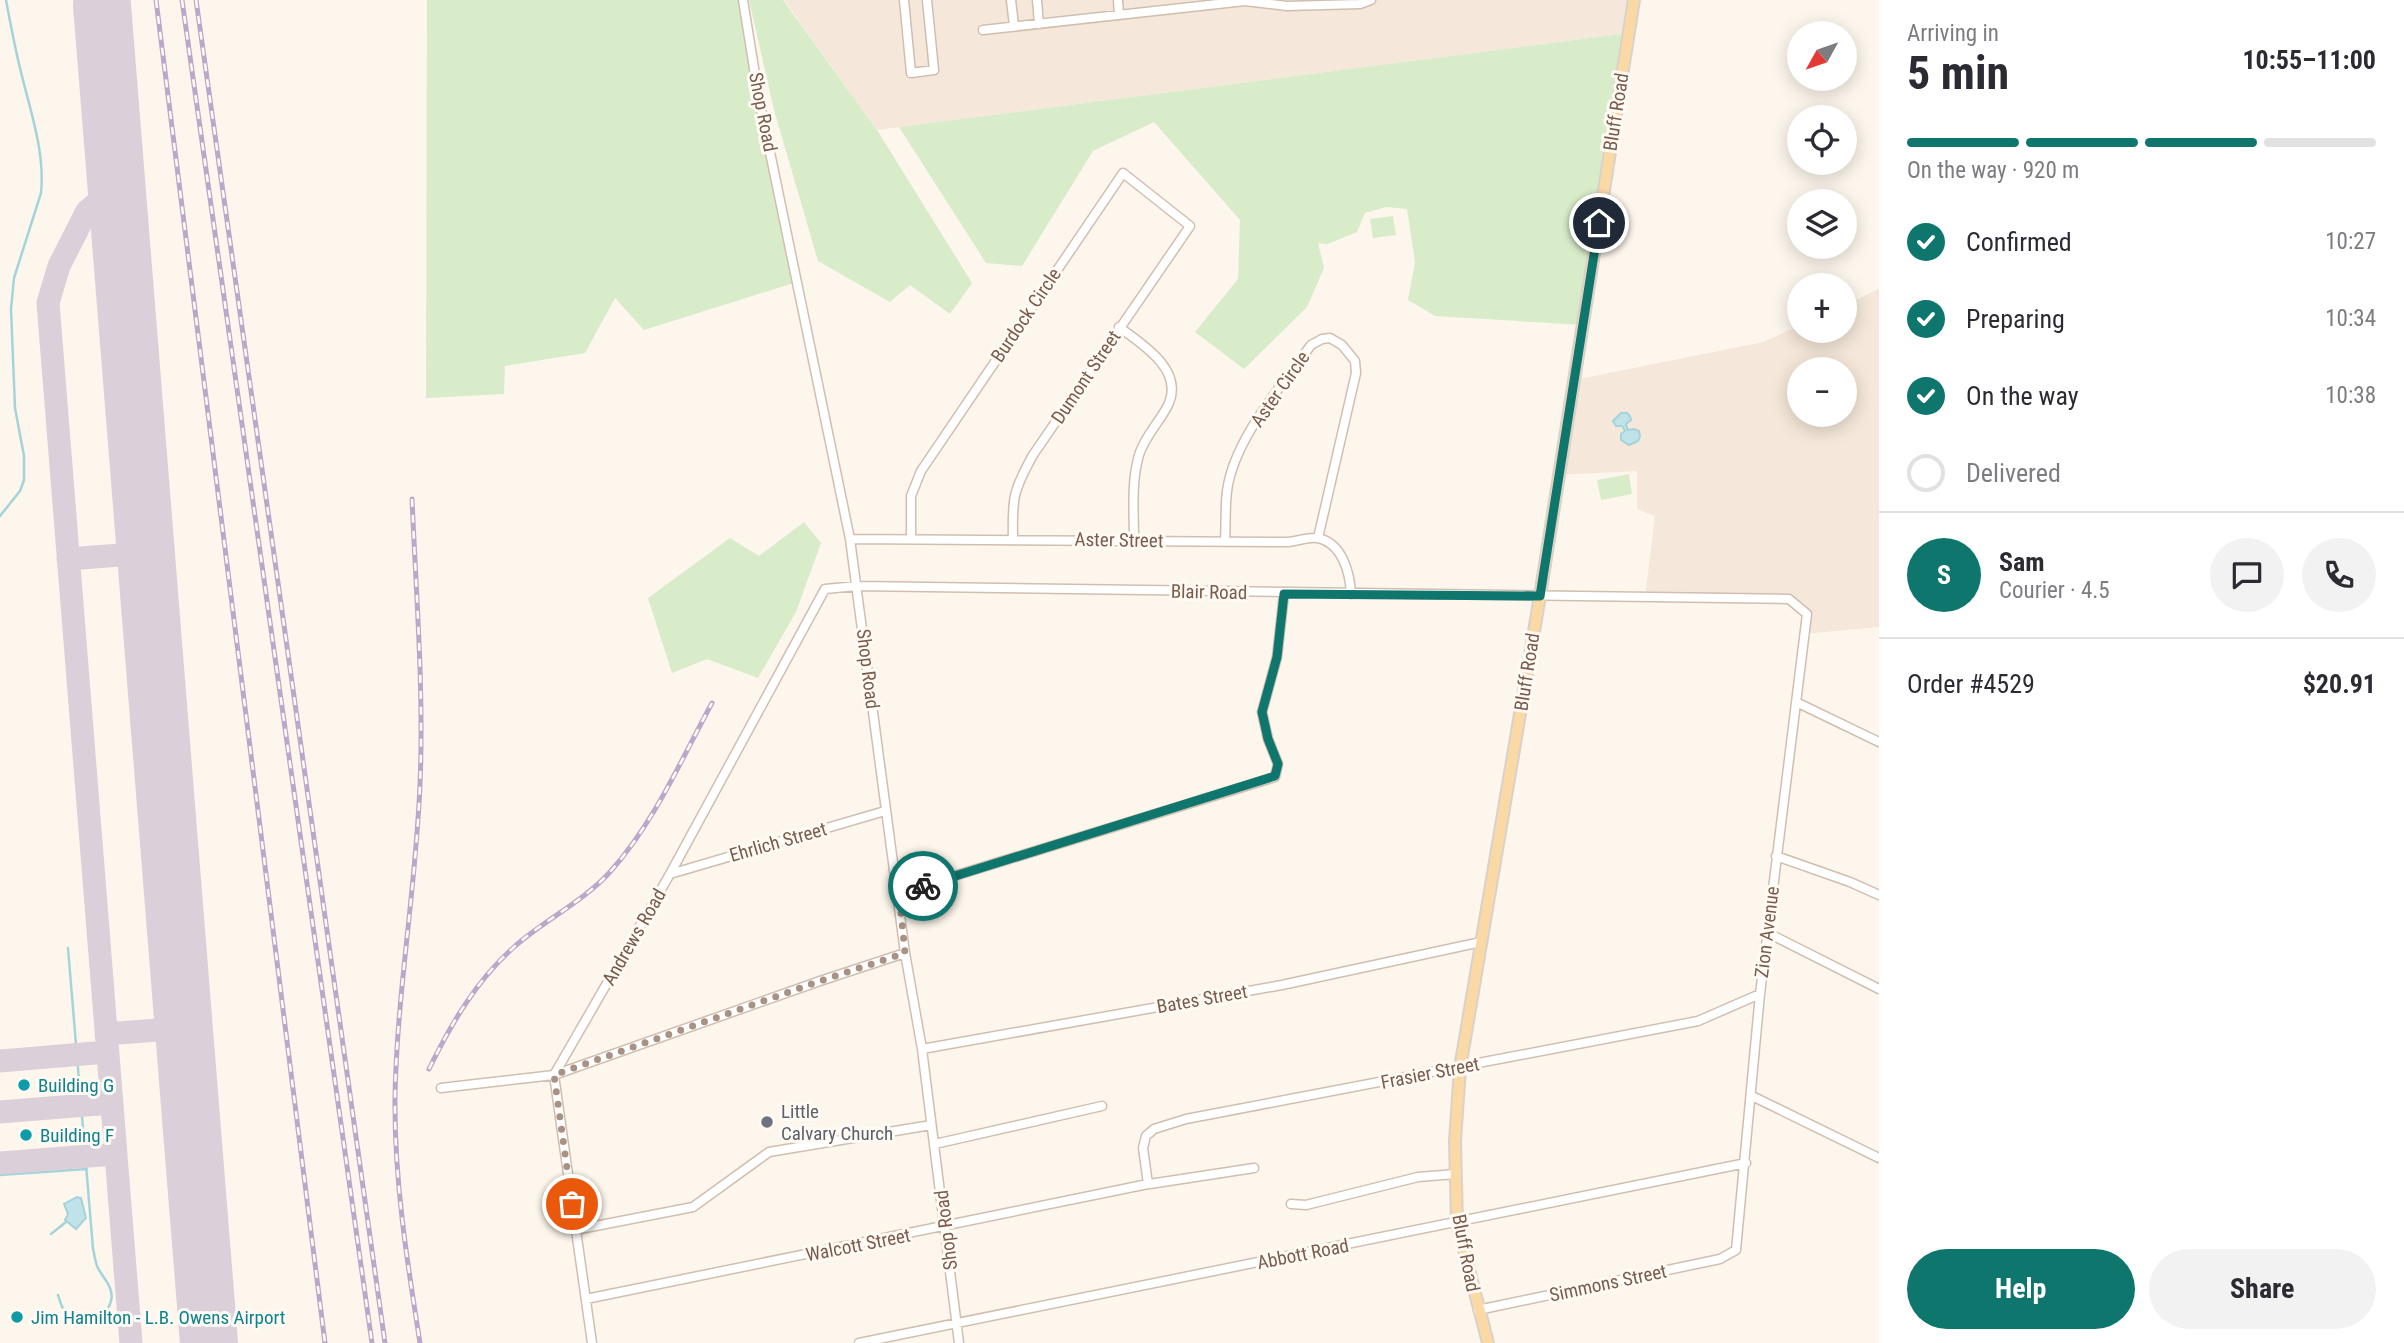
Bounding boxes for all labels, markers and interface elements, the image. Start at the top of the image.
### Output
text: Arriving in [1907,20,1999,47]
north arrow [1787,21,1857,91]
map controls [1787,21,1857,427]
text: 10:55–11:00 [2242,45,2376,75]
text: 5 min [1907,46,2009,100]
street label: Shop Road [744,70,782,154]
street label: Bluff Road [1599,71,1633,153]
button: locate [1787,105,1857,175]
text: On the way · 920 m [1907,157,2079,184]
button: layers [1787,189,1857,259]
pin [1569,193,1629,253]
icon: home [1580,204,1618,242]
icon: check [1907,223,1945,261]
text: Confirmed [1966,227,2072,257]
text: 10:27 [2325,228,2376,255]
street label: Burdock Circle [986,263,1066,366]
button: + [1787,273,1857,343]
icon: check [1907,300,1945,338]
text: Preparing [1966,304,2065,334]
text: 10:34 [2325,305,2376,332]
street label: Dumont Street [1046,326,1126,428]
street label: Aster Circle [1246,347,1314,431]
button: − [1787,357,1857,427]
icon: check [1907,377,1945,415]
text: On the way [1966,381,2079,411]
text: 10:38 [2325,382,2376,409]
text: Delivered [1966,458,2061,488]
street label: Aster Street [1074,528,1164,552]
button: chat [2210,538,2284,612]
button: phone [2302,538,2376,612]
text: Sam [1999,547,2045,577]
text: S [1937,560,1951,590]
text: Courier · 4.5 [1999,577,2110,604]
street label: Blair Road [1171,580,1247,604]
street label: Shop Road [852,628,884,710]
street label: Bluff Road [1510,631,1544,713]
text: Order #4529 [1907,669,2035,699]
text: $20.91 [2303,669,2376,699]
street label: Ehrlich Street [727,817,829,867]
courier [888,851,958,921]
icon: bike [904,867,942,905]
street label: Andrews Road [597,885,671,989]
street label: Zion Avenue [1750,885,1784,979]
street label: Bates Street [1155,980,1249,1018]
street label: Frasier Street [1379,1052,1481,1094]
place label: Building G [38,1074,114,1097]
marker: Building G [16,1077,32,1093]
place label: Little Calvary Church [781,1100,893,1145]
marker: Little Calvary Church [759,1114,775,1130]
place label: Building F [40,1124,114,1147]
marker: Building F [18,1127,34,1143]
pin [542,1174,602,1234]
icon: bag [553,1185,591,1223]
street label: Shop Road [930,1189,962,1271]
street label: Bluff Road [1447,1212,1485,1294]
street label: Walcott Street [804,1224,912,1266]
street label: Abbott Road [1255,1234,1351,1274]
button: Help [1907,1249,2135,1329]
button: Share [2149,1249,2376,1329]
street label: Simmons Street [1547,1259,1669,1307]
place label: Jim Hamilton - L.B. Owens Airport [31,1306,285,1329]
marker: Jim Hamilton - L.B. Owens Airport [9,1309,25,1325]

